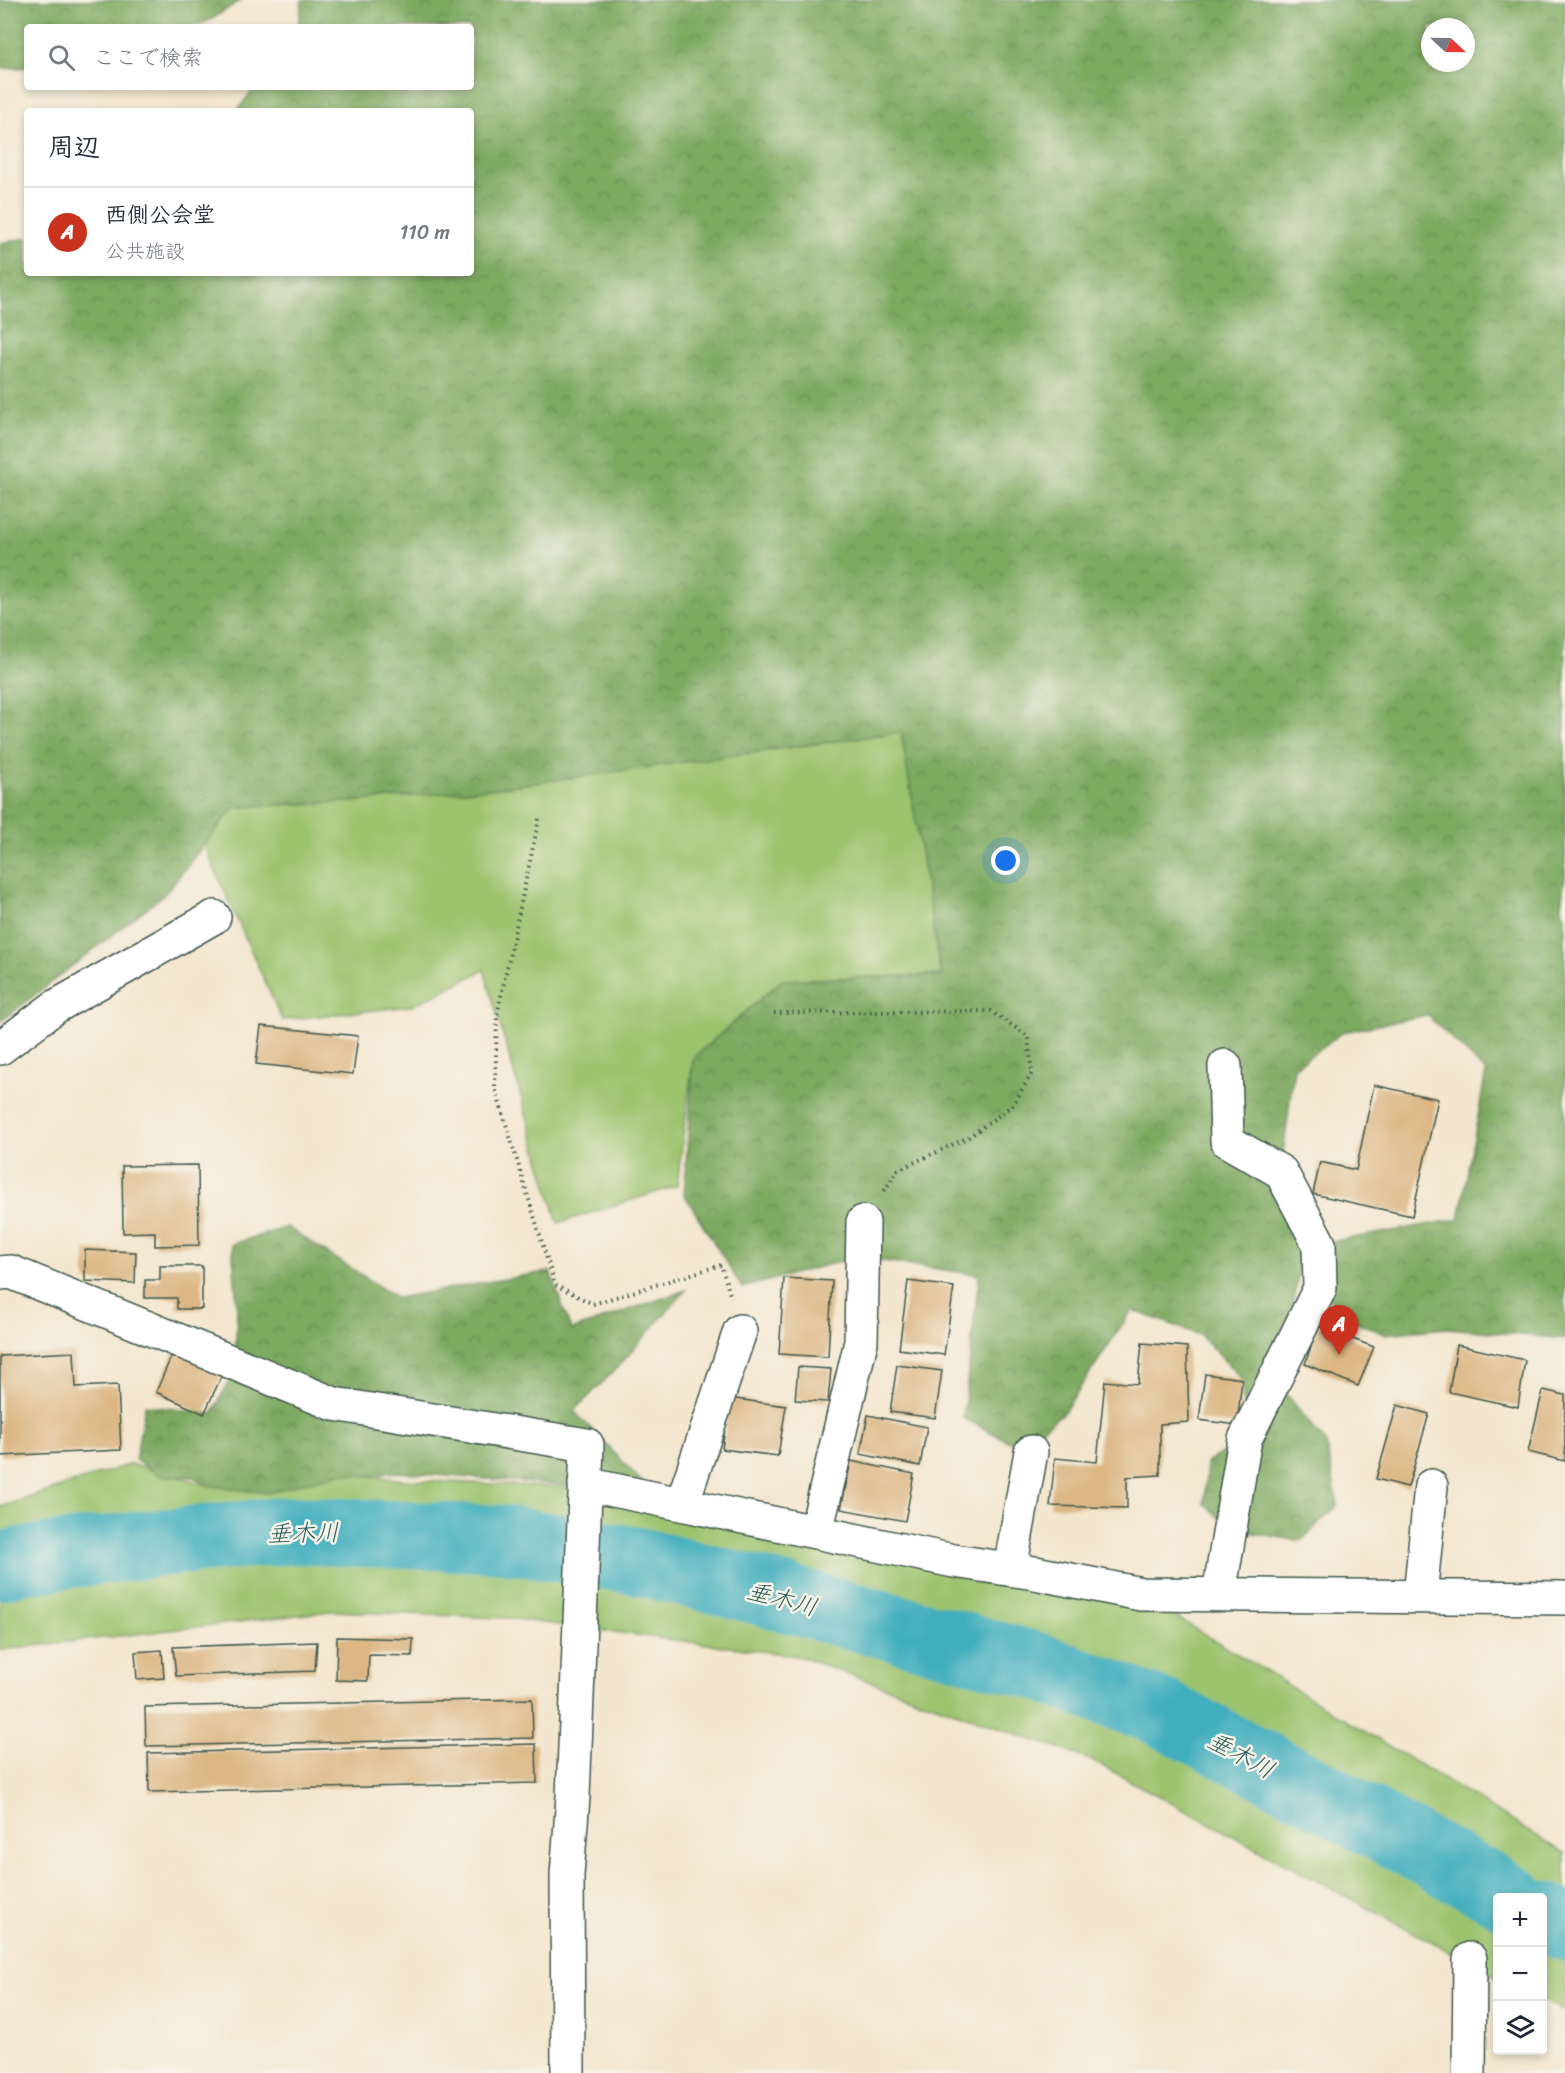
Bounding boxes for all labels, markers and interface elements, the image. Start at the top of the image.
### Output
north arrow [1421,18,1475,72]
search box [24,24,474,90]
text: ここで検索 [93,38,203,77]
icon: search [45,41,78,74]
text: 周辺 [48,124,100,170]
text: 西側公会堂 [105,195,215,234]
text: A [61,215,74,250]
text: 110 m [400,215,450,250]
text: 公共施設 [105,234,185,269]
your location [991,846,1020,875]
pin: A [1320,1306,1358,1355]
water label: 垂木川 [267,1511,339,1555]
water label: 垂木川 [742,1569,822,1629]
water label: 垂木川 [1199,1720,1283,1790]
map controls [1493,1893,1547,2055]
button: + [1493,1893,1547,1947]
button: − [1493,1947,1547,2001]
button: layers [1493,2001,1547,2055]

